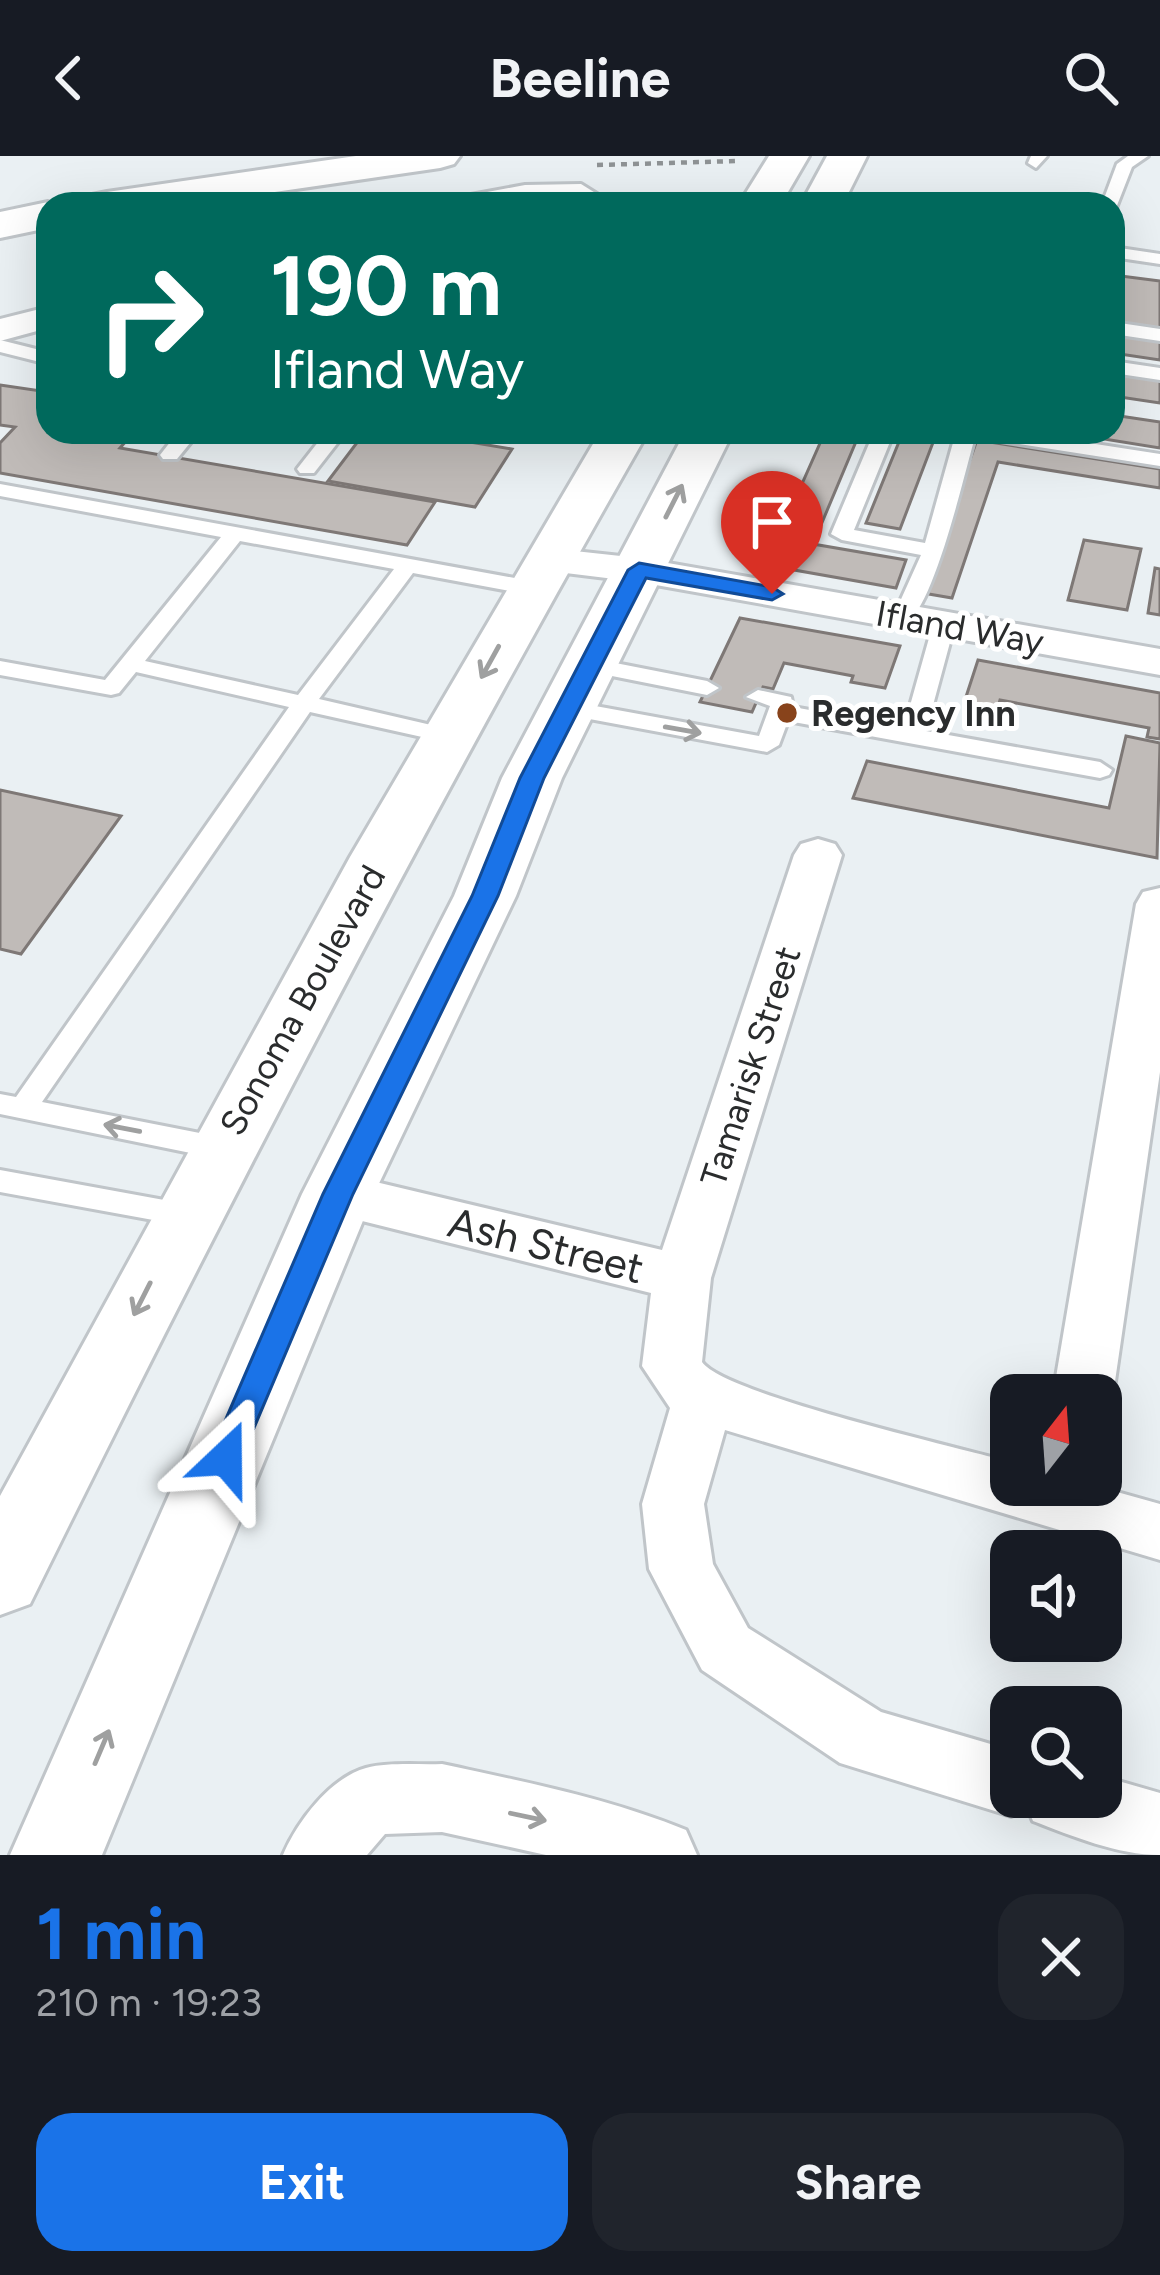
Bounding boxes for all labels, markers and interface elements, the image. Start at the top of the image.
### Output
icon: back [36,45,102,111]
icon: search [1058,45,1124,111]
text: Beeline [490,46,670,111]
text: 190 m [270,235,502,336]
icon: right [72,240,228,396]
text: Ifland Way [270,337,524,402]
pin [721,471,823,594]
one-way arrow [664,484,686,520]
icon: arrive [739,489,805,555]
street label: Ifland Way [873,592,1047,663]
one-way arrow [478,643,502,678]
place label: Regency Inn [811,692,1016,735]
marker: Regency Inn [774,700,800,726]
one-way arrow [663,719,702,742]
street label: Sonoma Boulevard [210,858,394,1143]
street label: Tamarisk Street [691,941,809,1191]
one-way arrow [103,1116,142,1138]
street label: Ash Street [443,1197,649,1294]
one-way arrow [130,1281,153,1316]
north arrow [990,1374,1122,1506]
map controls [990,1374,1122,1818]
position arrow [163,1395,289,1521]
button: sound [990,1530,1122,1662]
button: search [990,1686,1122,1818]
one-way arrow [93,1730,115,1766]
one-way arrow [508,1807,546,1830]
text: 1 min [36,1891,206,1977]
button: close [998,1894,1124,2020]
text: 210 m · 19:23 [36,1979,262,2026]
button: Exit [36,2113,568,2251]
button: Share [592,2113,1124,2251]

